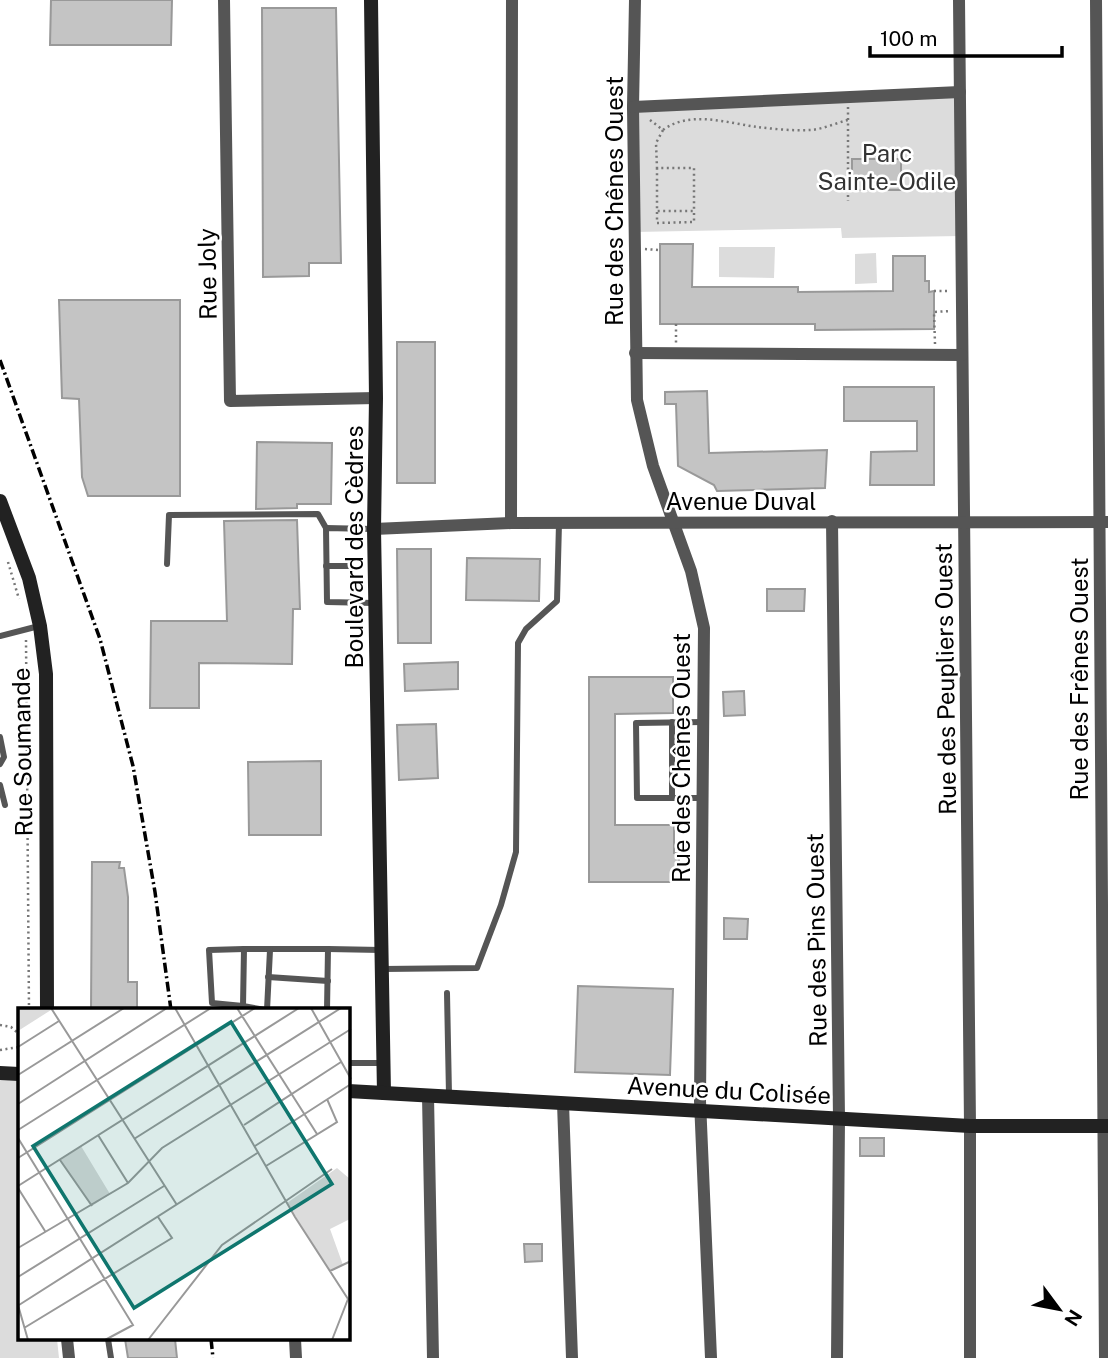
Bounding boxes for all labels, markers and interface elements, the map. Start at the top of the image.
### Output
scale bar [870,14,1062,58]
text: 100 m [880,26,937,51]
street label: Rue des Chênes Ouest [600,76,628,326]
park label: Parc Sainte-Odile [818,139,956,195]
street label: Rue Joly [192,228,222,320]
street label: Boulevard des Cèdres [340,425,368,669]
street label: Avenue Duval [665,487,817,515]
street label: Rue des Peupliers Ouest [929,543,961,815]
street label: Rue des Frênes Ouest [1065,557,1093,801]
street label: Rue des Chênes Ouest [667,633,695,883]
street label: Rue Soumande [7,667,37,837]
street label: Rue des Pins Ouest [800,833,832,1047]
inset map [18,1008,350,1340]
street label: Avenue du Colisée [626,1071,832,1109]
north arrow [1024,1274,1094,1344]
text: N [1060,1306,1087,1330]

